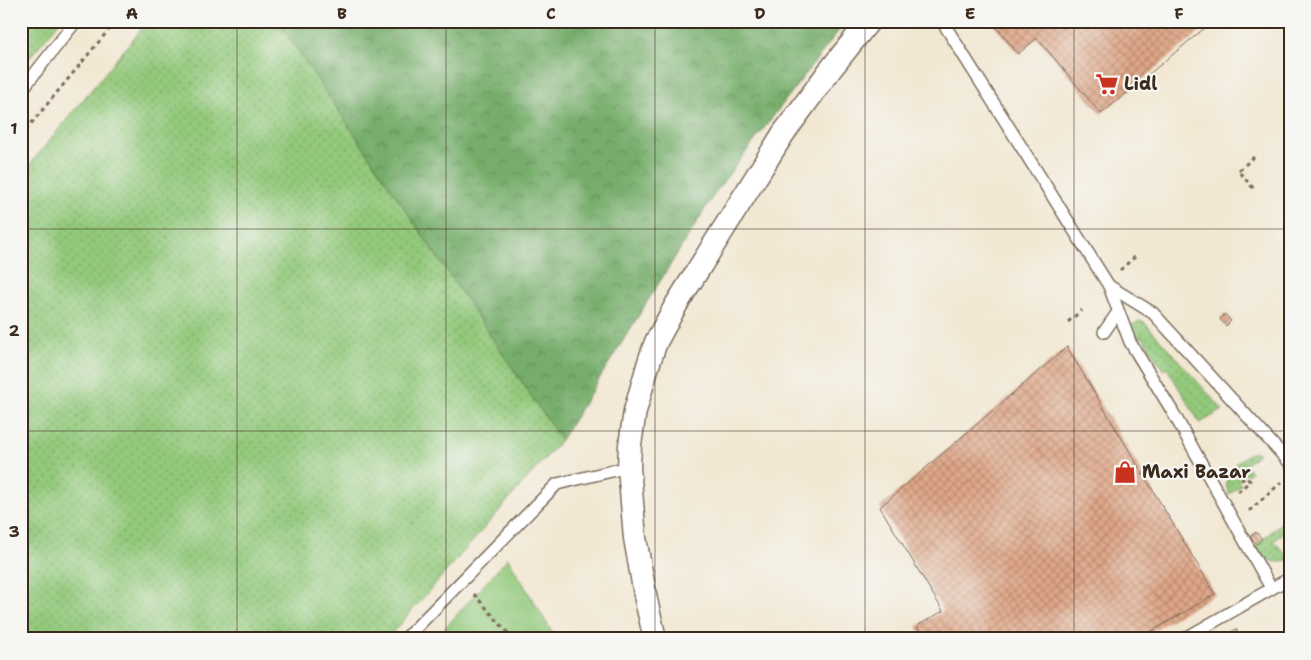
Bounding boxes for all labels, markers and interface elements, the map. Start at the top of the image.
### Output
text: A [126,3,138,24]
text: B [337,3,347,24]
text: C [546,3,556,24]
text: D [754,3,766,24]
text: E [965,3,975,24]
text: F [1174,3,1184,24]
supermarket icon: Lidl [1094,71,1120,97]
place label: Lidl [1124,72,1157,96]
text: 1 [10,118,18,139]
text: 2 [8,320,20,341]
shop icon: Maxi Bazar [1112,459,1138,485]
place label: Maxi Bazar [1142,460,1251,484]
text: 3 [8,521,20,542]

